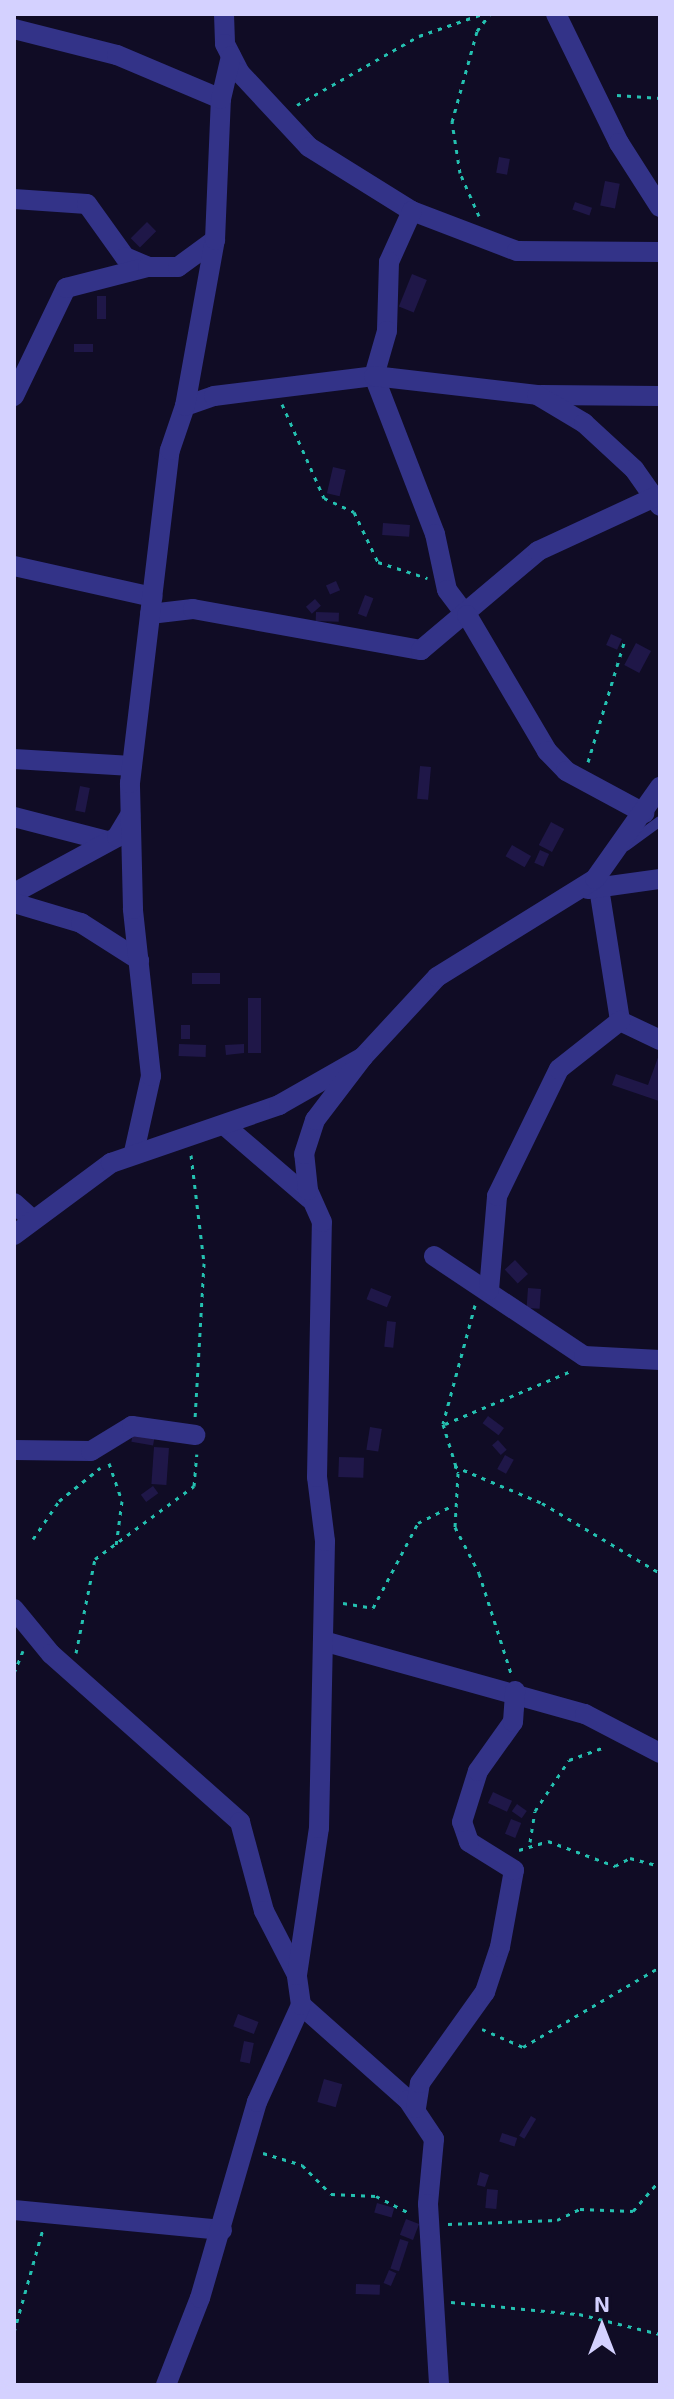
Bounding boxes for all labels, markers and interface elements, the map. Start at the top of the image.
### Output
north arrow [562,2287,642,2367]
text: N [594,2290,610,2316]

